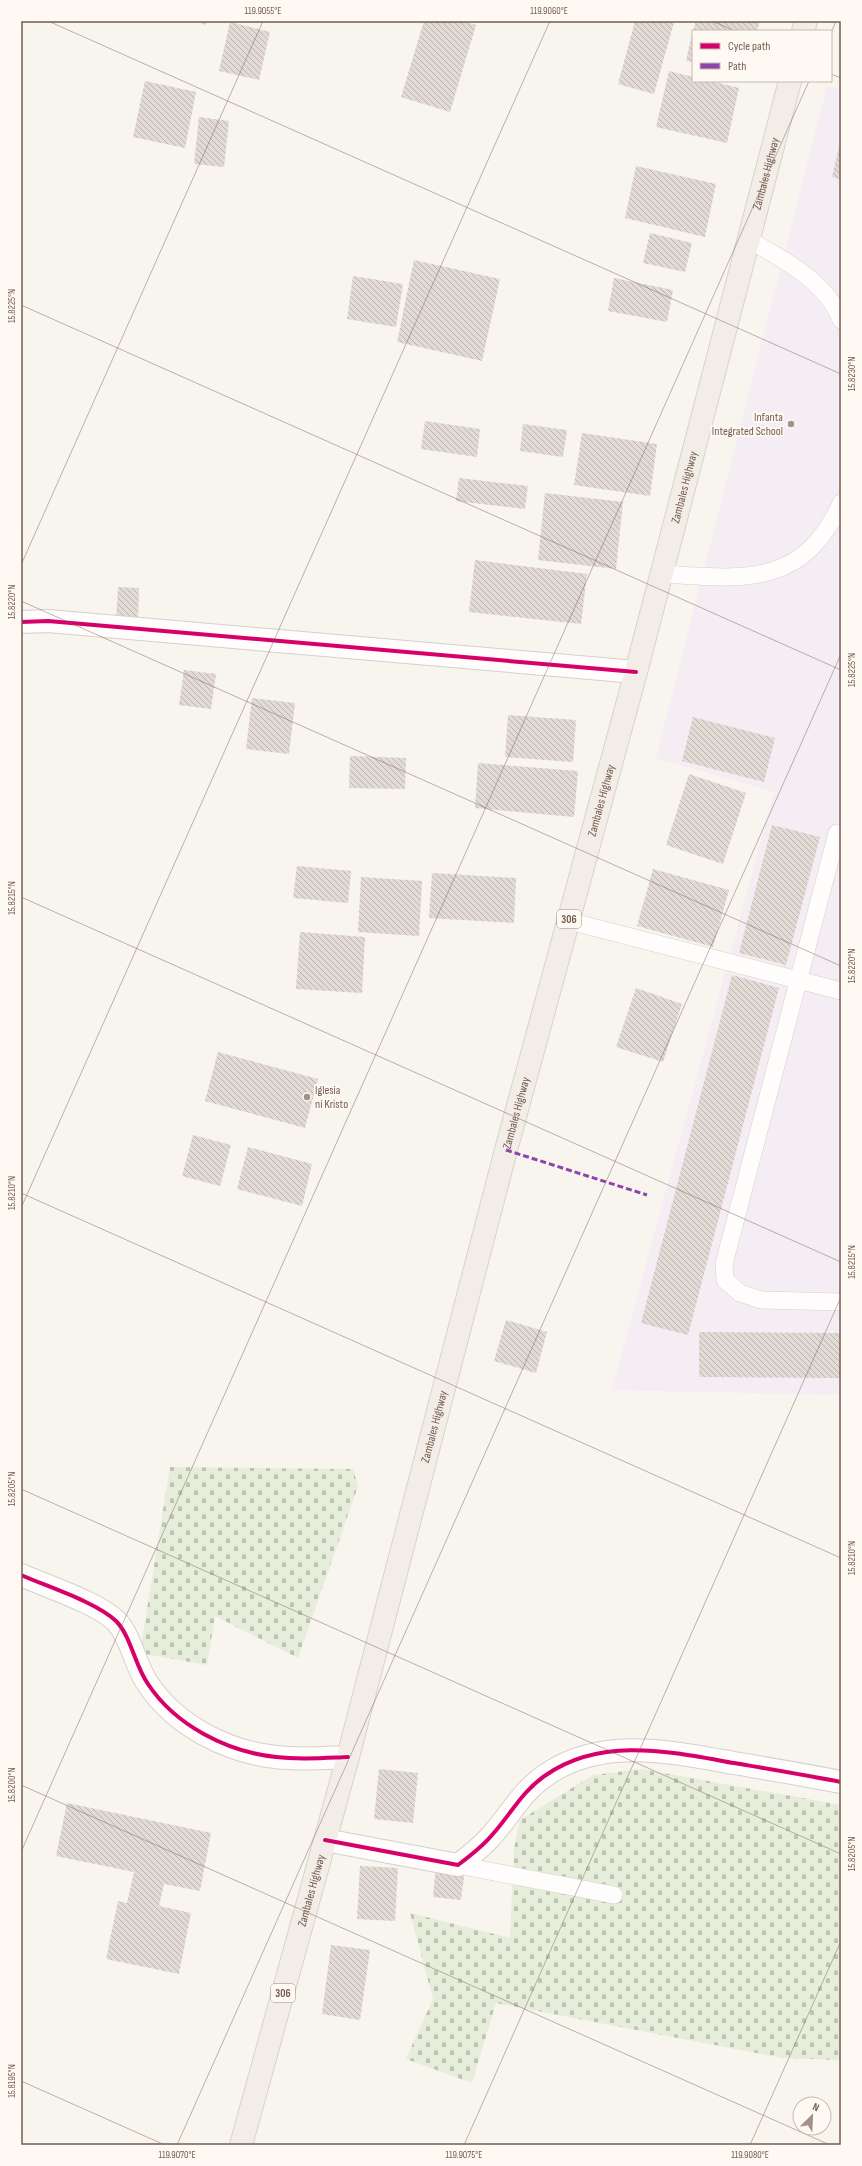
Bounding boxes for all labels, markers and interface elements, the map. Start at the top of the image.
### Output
text: 119.9055°E [245,5,281,17]
text: 119.9060°E [530,5,568,17]
legend [692,30,832,82]
text: Cycle path [728,39,770,54]
text: Path [728,59,746,74]
street label: Zambales Highway [750,136,783,212]
text: 15.8225°N [6,289,18,323]
text: 15.8230°N [846,357,858,391]
place label: Infanta Integrated School [712,410,783,439]
marker: Infanta Integrated School [786,419,796,429]
street label: Zambales Highway [668,449,701,525]
text: 15.8220°N [6,585,18,619]
text: 15.8225°N [846,653,858,687]
street label: Zambales Highway [585,762,619,838]
text: 15.8215°N [6,881,18,915]
road number: 306 [557,910,581,928]
text: 15.8220°N [846,949,858,983]
street label: Zambales Highway [500,1075,534,1151]
place label: Iglesia ni Kristo [315,1083,348,1112]
marker: Iglesia ni Kristo [302,1092,312,1102]
text: 15.8210°N [6,1176,18,1210]
text: 15.8215°N [846,1245,858,1279]
street label: Zambales Highway [418,1389,451,1464]
text: 15.8205°N [6,1472,18,1506]
text: 15.8210°N [846,1541,858,1575]
text: 15.8200°N [6,1768,18,1802]
text: 15.8205°N [846,1837,858,1871]
street label: Zambales Highway [295,1853,329,1928]
road number: 306 [271,1984,295,2002]
text: 15.8195°N [6,2064,18,2098]
north arrow [792,2096,832,2136]
text: N [811,2100,821,2115]
text: 119.9070°E [158,2149,196,2161]
text: 119.9075°E [446,2149,482,2161]
text: 119.9080°E [731,2149,769,2161]

